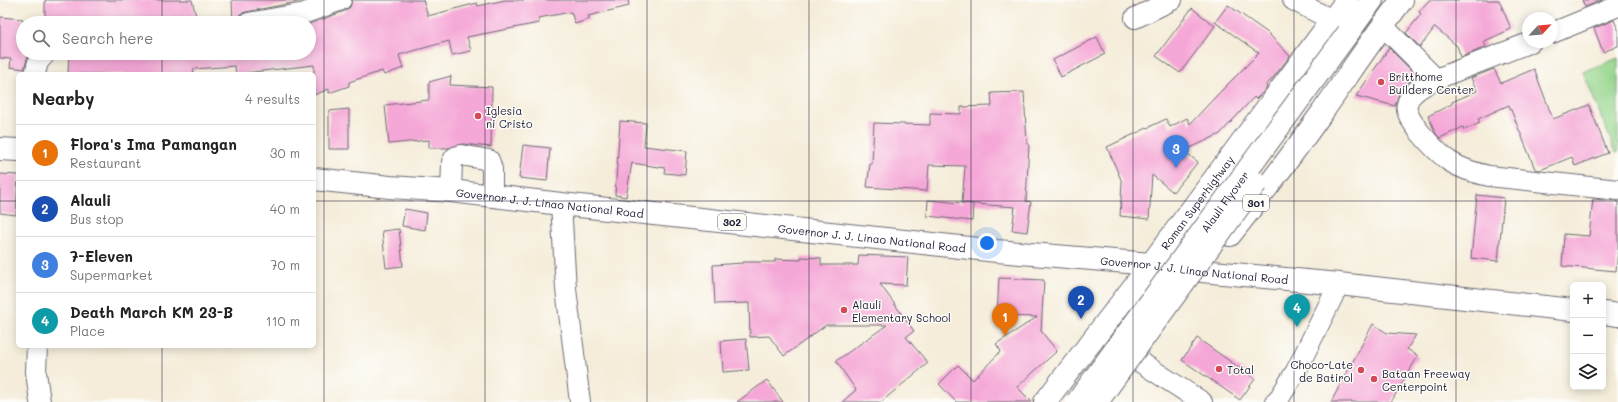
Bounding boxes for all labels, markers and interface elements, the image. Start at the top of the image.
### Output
north arrow [1522,12,1558,48]
search box [16,16,316,60]
icon: search [30,27,52,49]
text: Search here [62,28,153,48]
place label: Britthome Builders Center [1389,69,1474,97]
marker: Britthome Builders Center [1376,77,1386,87]
text: Nearby [32,87,94,109]
text: 4 results [245,90,300,107]
place label: Iglesia ni Cristo [486,103,533,131]
marker: Iglesia ni Cristo [473,111,483,121]
text: Flora's Ima Pamangan [70,134,237,154]
pin: 3 [1163,135,1189,168]
text: 1 [42,144,48,161]
text: 30 m [270,144,300,161]
street label: Roman Superhighway [1157,152,1237,252]
text: Restaurant [70,154,141,171]
street label: Alauli Flyover [1197,168,1252,235]
street label: Governor J. J. Linao National Road [455,184,644,220]
text: Alauli [70,190,111,210]
road number: 301 [1243,195,1269,211]
text: 2 [41,200,49,217]
text: 40 m [270,200,300,217]
text: Bus stop [70,210,123,227]
road number: 302 [718,214,746,230]
street label: Governor J. J. Linao National Road [777,220,967,255]
your location [977,233,997,253]
text: 7-Eleven [70,246,133,266]
street label: Governor J. J. Linao National Road [1100,252,1289,287]
text: 3 [41,256,49,273]
text: 70 m [270,256,300,273]
text: Supermarket [70,266,153,283]
map controls [1570,282,1606,390]
button: + [1570,282,1606,318]
pin: 2 [1068,286,1094,319]
pin: 4 [1284,294,1310,327]
place label: Alauli Elementary School [852,297,951,325]
text: Death March KM 23-B [70,302,233,322]
pin: 1 [992,303,1018,336]
marker: Alauli Elementary School [839,305,849,315]
text: 4 [41,312,49,329]
text: 110 m [266,312,300,329]
button: − [1570,318,1606,354]
text: Place [70,322,105,339]
button: layers [1570,354,1606,390]
place label: Choco-Late de Batirol [1290,357,1353,385]
place label: Total [1227,362,1254,377]
marker: Total [1214,364,1224,374]
marker: Choco-Late de Batirol [1356,365,1366,375]
place label: Bataan Freeway Centerpoint [1382,366,1471,394]
marker: Bataan Freeway Centerpoint [1369,374,1379,384]

